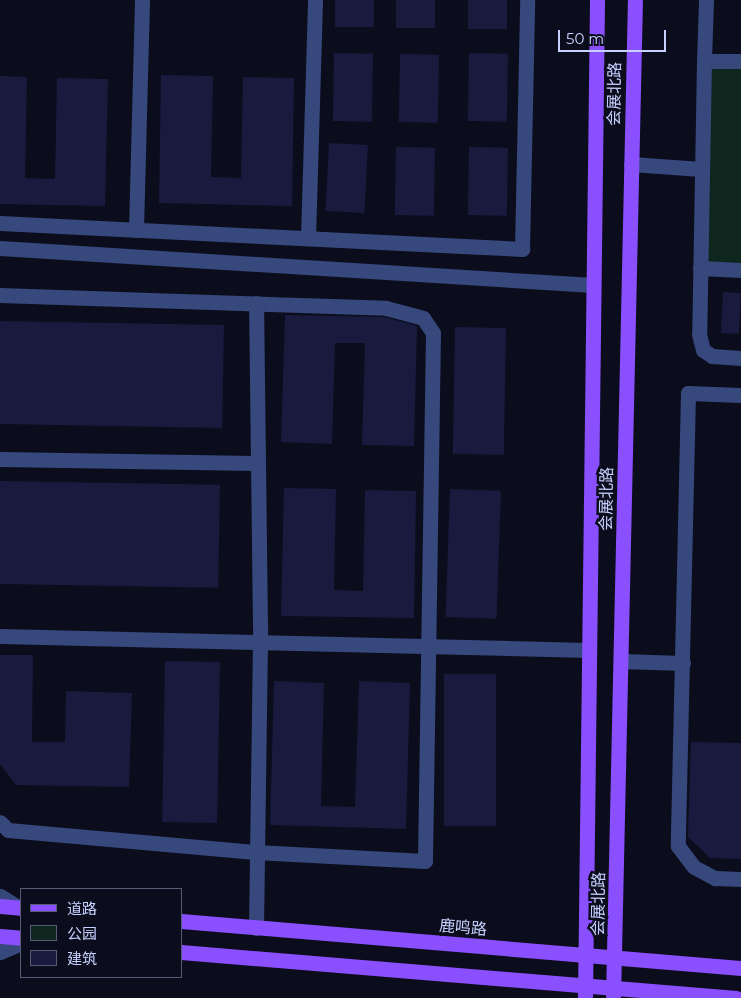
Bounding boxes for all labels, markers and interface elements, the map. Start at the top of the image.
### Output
scale bar [561,20,668,52]
text: 50 m [566,29,604,48]
street label: 会展北路 [605,62,625,126]
street label: 会展北路 [597,467,617,531]
street label: 会展北路 [589,872,609,936]
legend [20,888,182,978]
text: 道路 [67,899,97,918]
street label: 鹿鸣路 [438,916,488,940]
text: 公园 [67,924,97,943]
text: 建筑 [67,949,97,968]

